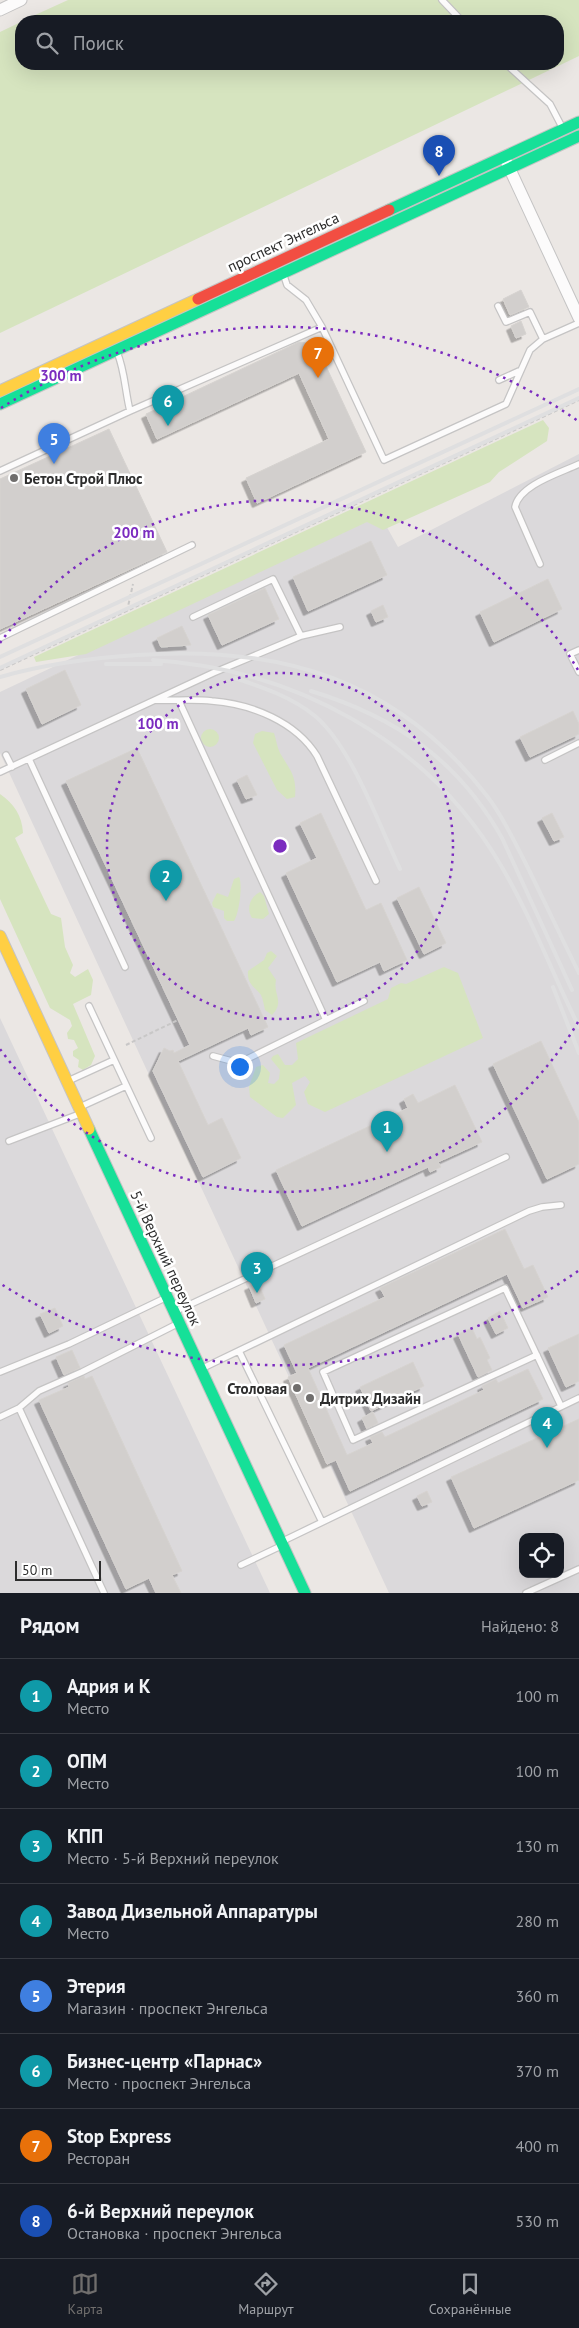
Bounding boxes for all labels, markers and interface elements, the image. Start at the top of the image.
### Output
search box [15,15,564,70]
icon: search [33,29,61,57]
text: Поиск [73,31,124,55]
pin: 8 [423,135,455,176]
street label: проспект Энгельса [224,208,342,276]
pin: 7 [302,337,334,378]
text: 300 m [40,366,82,385]
pin: 6 [152,385,184,426]
pin: 5 [38,423,70,464]
place label: Бетон Строй Плюс [24,469,143,488]
marker: Бетон Строй Плюс [8,472,20,484]
text: 200 m [113,523,155,542]
text: 100 m [137,714,179,733]
centre of rings [271,837,289,855]
pin: 2 [150,860,182,901]
your location [227,1054,253,1080]
pin: 1 [371,1111,403,1152]
street label: 5-й Верхний переулок [126,1187,206,1329]
pin: 3 [241,1252,273,1293]
place label: Столовая [227,1379,287,1398]
marker: Столовая [291,1382,303,1394]
place label: Дитрих Дизайн [320,1389,421,1408]
marker: Дитрих Дизайн [304,1392,316,1404]
pin: 4 [531,1407,563,1448]
map controls [519,1533,564,1578]
button: locate [519,1533,564,1578]
scale bar [15,1558,101,1581]
text: 50 m [22,1561,52,1579]
text: Рядом [20,1612,79,1639]
text: Найдено: 8 [481,1616,559,1636]
text: Адрия и К [67,1674,151,1698]
text: 1 [31,1686,41,1706]
text: 100 m [516,1686,559,1706]
text: Место [67,1698,109,1718]
text: ОПМ [67,1749,107,1773]
text: 2 [31,1761,41,1781]
text: 100 m [516,1761,559,1781]
text: Место [67,1773,109,1793]
text: КПП [67,1824,103,1848]
text: 3 [31,1836,41,1856]
text: 130 m [516,1836,559,1856]
text: Место · 5-й Верхний переулок [67,1848,279,1868]
text: Завод Дизельной Аппаратуры [67,1899,318,1923]
text: 4 [31,1911,41,1931]
text: 280 m [516,1911,559,1931]
text: Место [67,1923,109,1943]
text: Этерия [67,1974,126,1998]
text: 5 [31,1986,41,2006]
text: 360 m [516,1986,559,2006]
text: Магазин · проспект Энгельса [67,1998,268,2018]
text: Бизнес-центр «Парнас» [67,2049,262,2073]
text: 6 [31,2061,41,2081]
text: 370 m [516,2061,559,2081]
text: Место · проспект Энгельса [67,2073,251,2093]
text: Stop Express [67,2124,171,2148]
text: 7 [31,2136,41,2156]
text: 400 m [516,2136,559,2156]
text: Ресторан [67,2148,130,2168]
text: 6-й Верхний переулок [67,2199,254,2223]
text: 8 [31,2211,41,2231]
text: 530 m [516,2211,559,2231]
text: Остановка · проспект Энгельса [67,2223,282,2243]
tab: Карта [68,2270,103,2318]
tab: Маршрут [238,2270,294,2318]
tab: Сохранённые [429,2270,511,2318]

